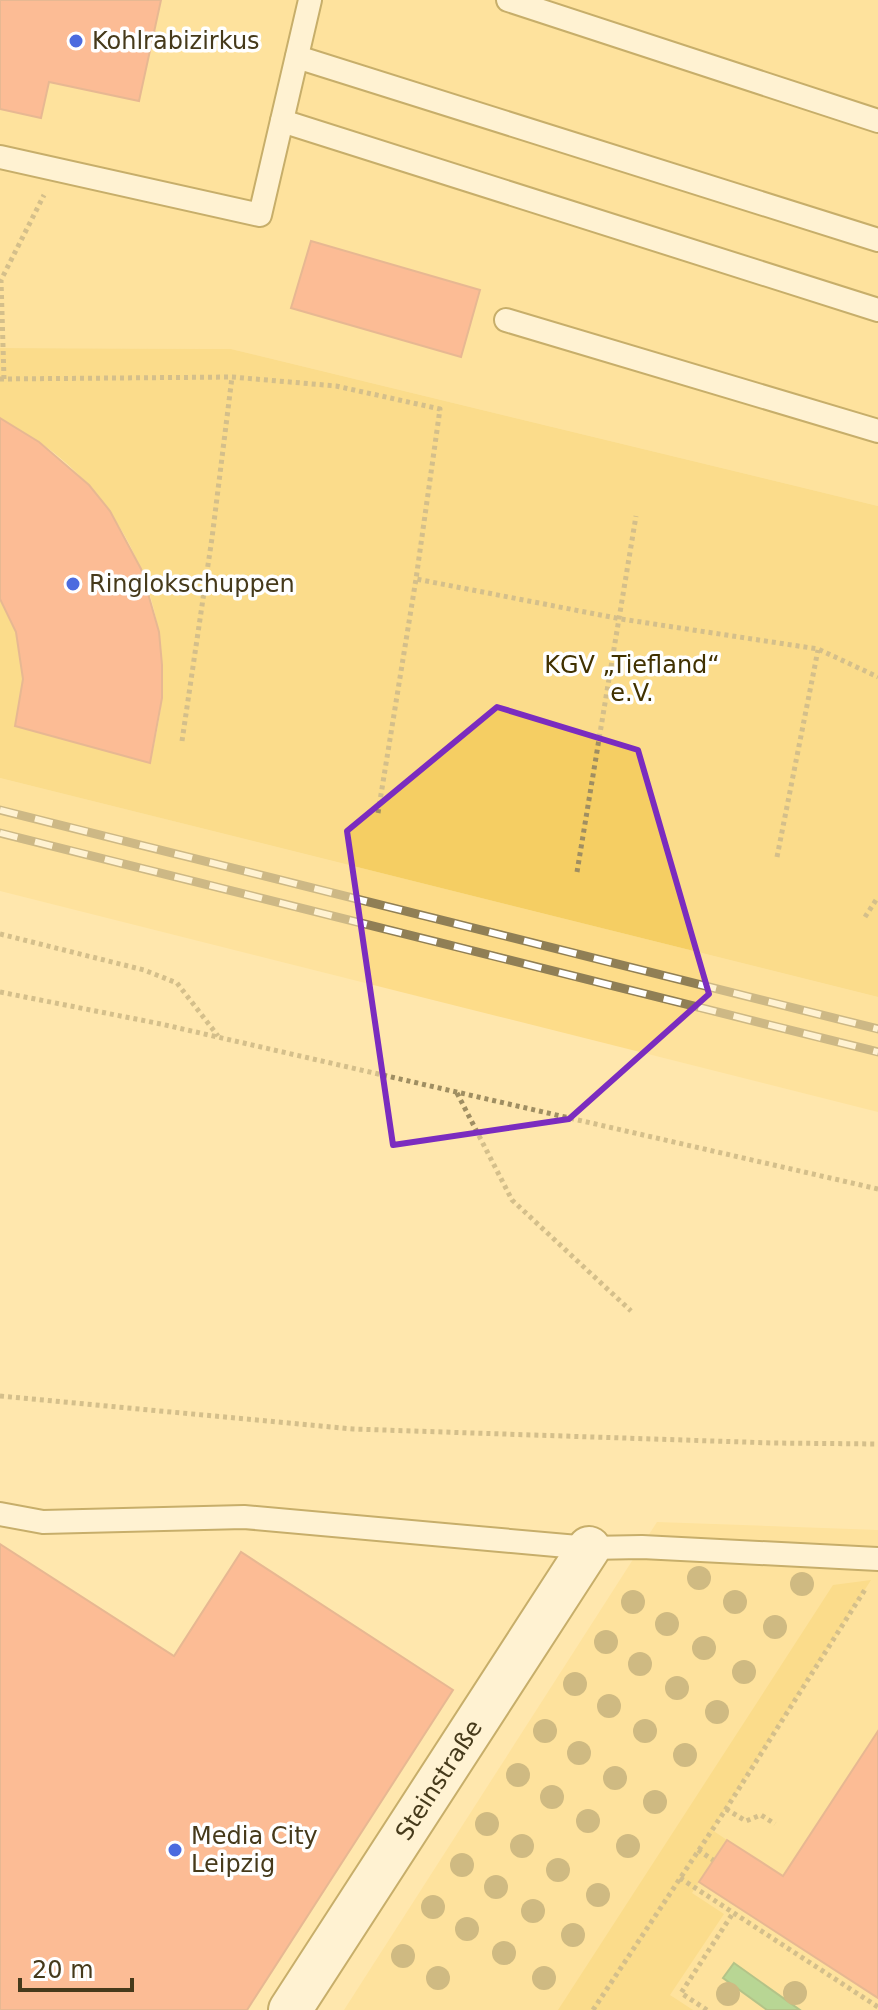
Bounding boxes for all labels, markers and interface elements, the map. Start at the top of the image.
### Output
place label: Kohlrabizirkus [92,27,260,55]
marker: Kohlrabizirkus [67,32,85,50]
place label: Ringlokschuppen [89,570,295,598]
marker: Ringlokschuppen [64,575,82,593]
park label: KGV „Tiefland“ e.V. [544,651,720,707]
street label: Steinstraße [390,1715,488,1845]
place label: Media City Leipzig [191,1822,318,1878]
marker: Media City Leipzig [166,1841,184,1859]
scale bar [20,1942,132,1992]
text: 20 m [32,1956,94,1984]

